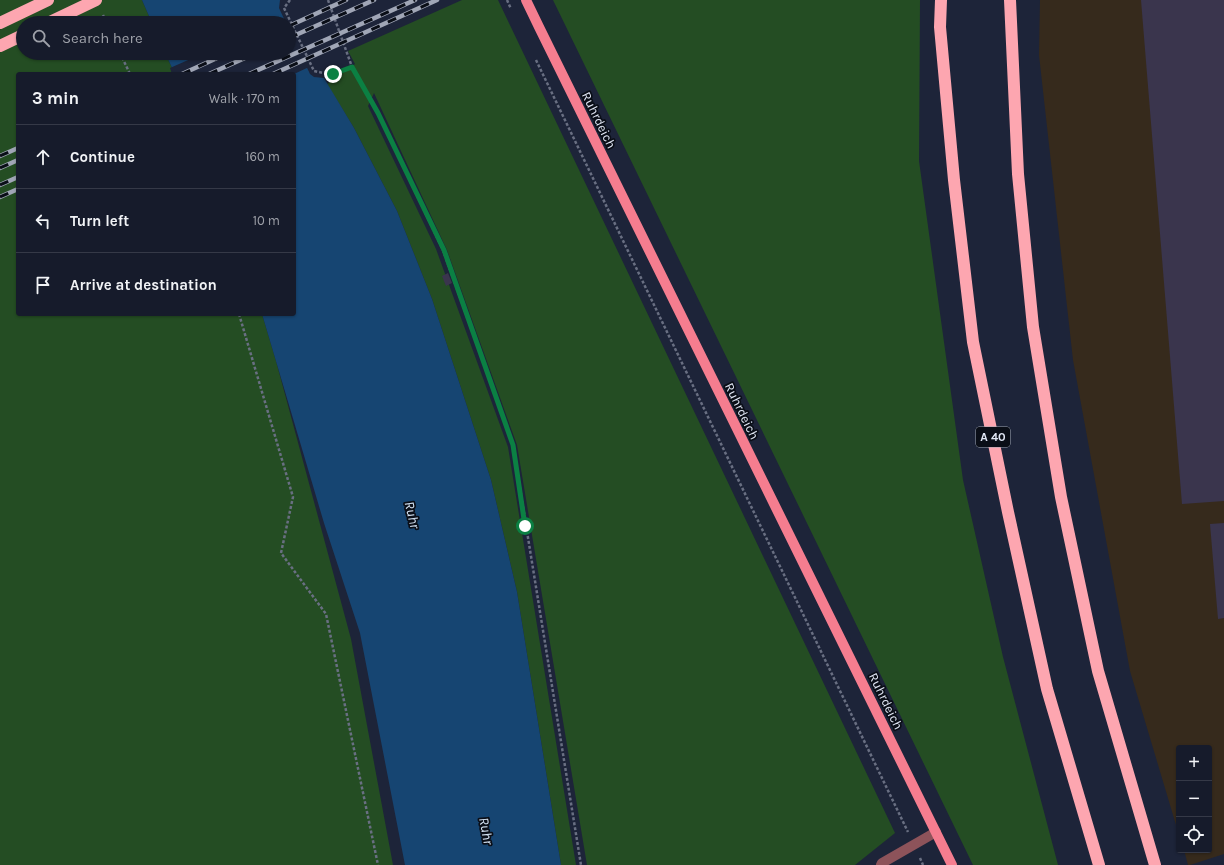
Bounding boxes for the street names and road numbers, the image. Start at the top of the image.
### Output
street label: Ruhrdeich [579,89,619,151]
street label: Ruhrdeich [722,380,762,442]
road number: A 40 [976,427,1010,447]
street label: Ruhrdeich [866,670,906,732]

